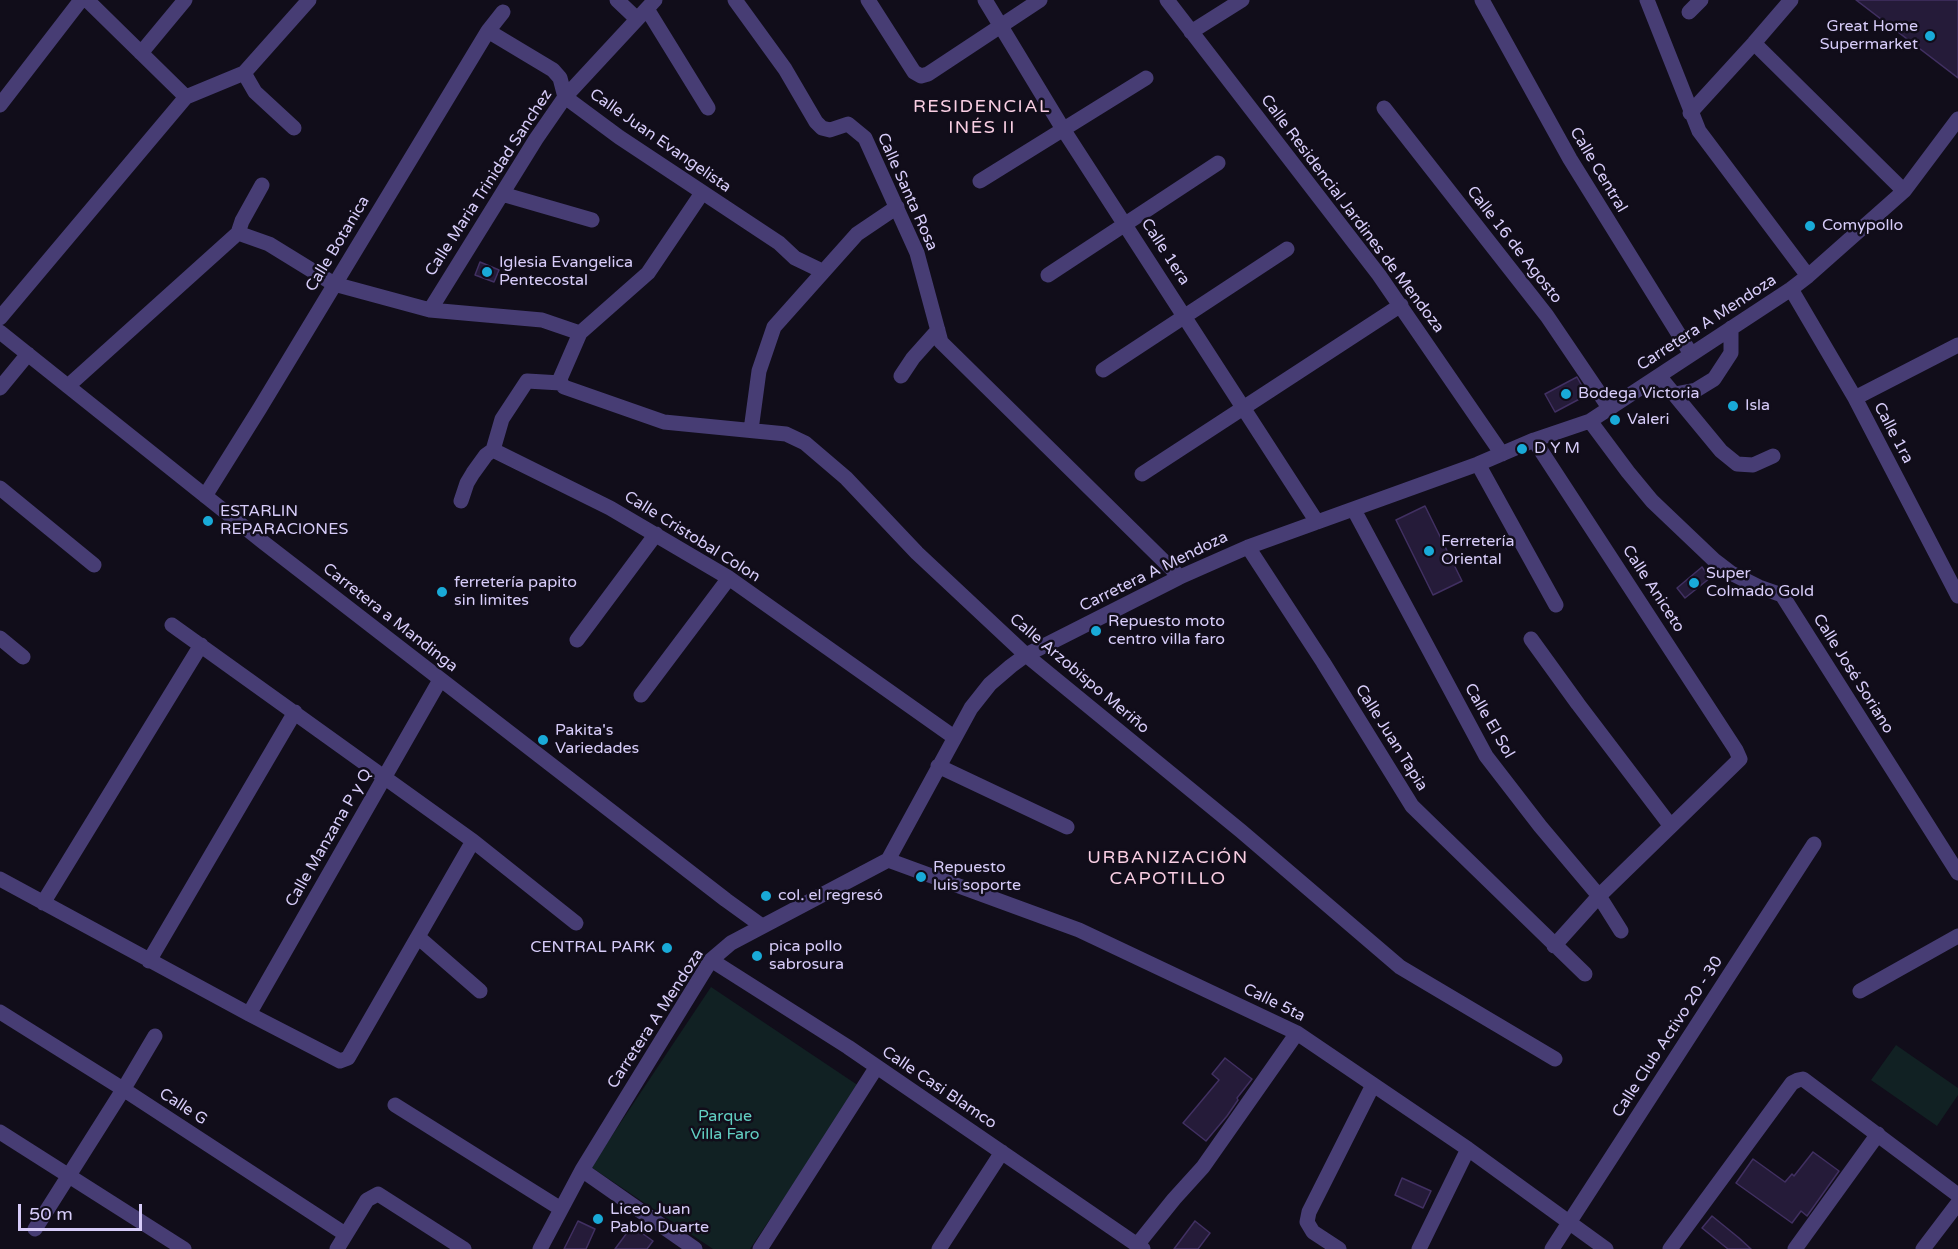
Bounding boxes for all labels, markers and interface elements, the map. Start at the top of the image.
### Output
place label: Great Home Supermarket [1820,17,1918,55]
marker: Great Home Supermarket [1923,29,1937,43]
street label: Calle Juan Evangelista [586,85,734,197]
street label: Calle Maria Trinidad Sanchez [421,86,557,280]
street label: Calle Residencial Jardines de Mendoza [1256,91,1448,337]
district label: RESIDENCIAL INÉS II [913,96,1051,138]
street label: Calle Central [1565,124,1631,216]
street label: Calle Santa Rosa [872,130,942,254]
street label: Calle 16 de Agosto [1462,182,1566,308]
street label: Calle Botanica [302,193,374,295]
street label: Calle 1era [1136,215,1194,289]
place label: Comypollo [1822,216,1903,236]
marker: Comypollo [1803,219,1817,233]
place label: Iglesia Evangelica Pentecostal [499,253,633,291]
marker: Iglesia Evangelica Pentecostal [480,265,494,279]
street label: Carretera A Mendoza [1634,271,1780,375]
place label: Bodega Victoria [1578,384,1699,404]
marker: Bodega Victoria [1559,387,1573,401]
place label: Isla [1745,396,1770,416]
marker: Isla [1726,399,1740,413]
street label: Calle 1ra [1869,399,1917,467]
place label: Valeri [1627,410,1669,430]
marker: Valeri [1608,413,1622,427]
place label: D Y M [1534,439,1580,459]
marker: D Y M [1515,442,1529,456]
street label: Calle Cristobal Colon [620,487,764,587]
place label: ESTARLIN REPARACIONES [220,502,348,540]
marker: ESTARLIN REPARACIONES [201,514,215,528]
street label: Carretera A Mendoza [1077,528,1231,616]
place label: Ferretería Oriental [1441,532,1514,570]
street label: Calle Aniceto [1618,542,1688,636]
marker: Ferretería Oriental [1422,544,1436,558]
street label: Carretera a Mandinga [319,559,461,677]
place label: Super Colmado Gold [1706,564,1814,602]
place label: ferretería papito sin limites [454,573,577,611]
marker: Super Colmado Gold [1687,576,1701,590]
marker: ferretería papito sin limites [435,585,449,599]
street label: Calle Arzobispo Meriño [1005,610,1153,738]
street label: Calle José Soriano [1808,611,1898,737]
place label: Repuesto moto centro villa faro [1108,612,1225,650]
marker: Repuesto moto centro villa faro [1089,624,1103,638]
street label: Calle El Sol [1460,680,1518,762]
street label: Calle Juan Tapia [1351,681,1431,795]
place label: Pakita's Variedades [555,721,639,759]
marker: Pakita's Variedades [536,733,550,747]
street label: Calle Manzana P y Q [282,766,376,910]
district label: URBANIZACIÓN CAPOTILLO [1087,847,1249,890]
place label: Repuesto luis soporte [933,858,1021,896]
marker: Repuesto luis soporte [914,870,928,884]
place label: col. el regresó [778,886,883,906]
marker: col. el regresó [759,889,773,903]
place label: pica pollo sabrosura [769,937,844,975]
place label: CENTRAL PARK [530,938,655,958]
marker: CENTRAL PARK [660,941,674,955]
street label: Carretera A Mendoza [604,946,708,1092]
marker: pica pollo sabrosura [750,949,764,963]
street label: Calle Club Activo 20 - 30 [1609,953,1727,1121]
street label: Calle 5ta [1240,980,1308,1026]
street label: Calle Casi Blamco [878,1043,1000,1133]
street label: Calle G [155,1084,211,1130]
park label: Parque Villa Faro [690,1107,760,1145]
scale bar [21,1192,146,1230]
place label: Liceo Juan Pablo Duarte [610,1200,709,1238]
text: 50 m [29,1203,73,1225]
marker: Liceo Juan Pablo Duarte [591,1212,605,1226]

